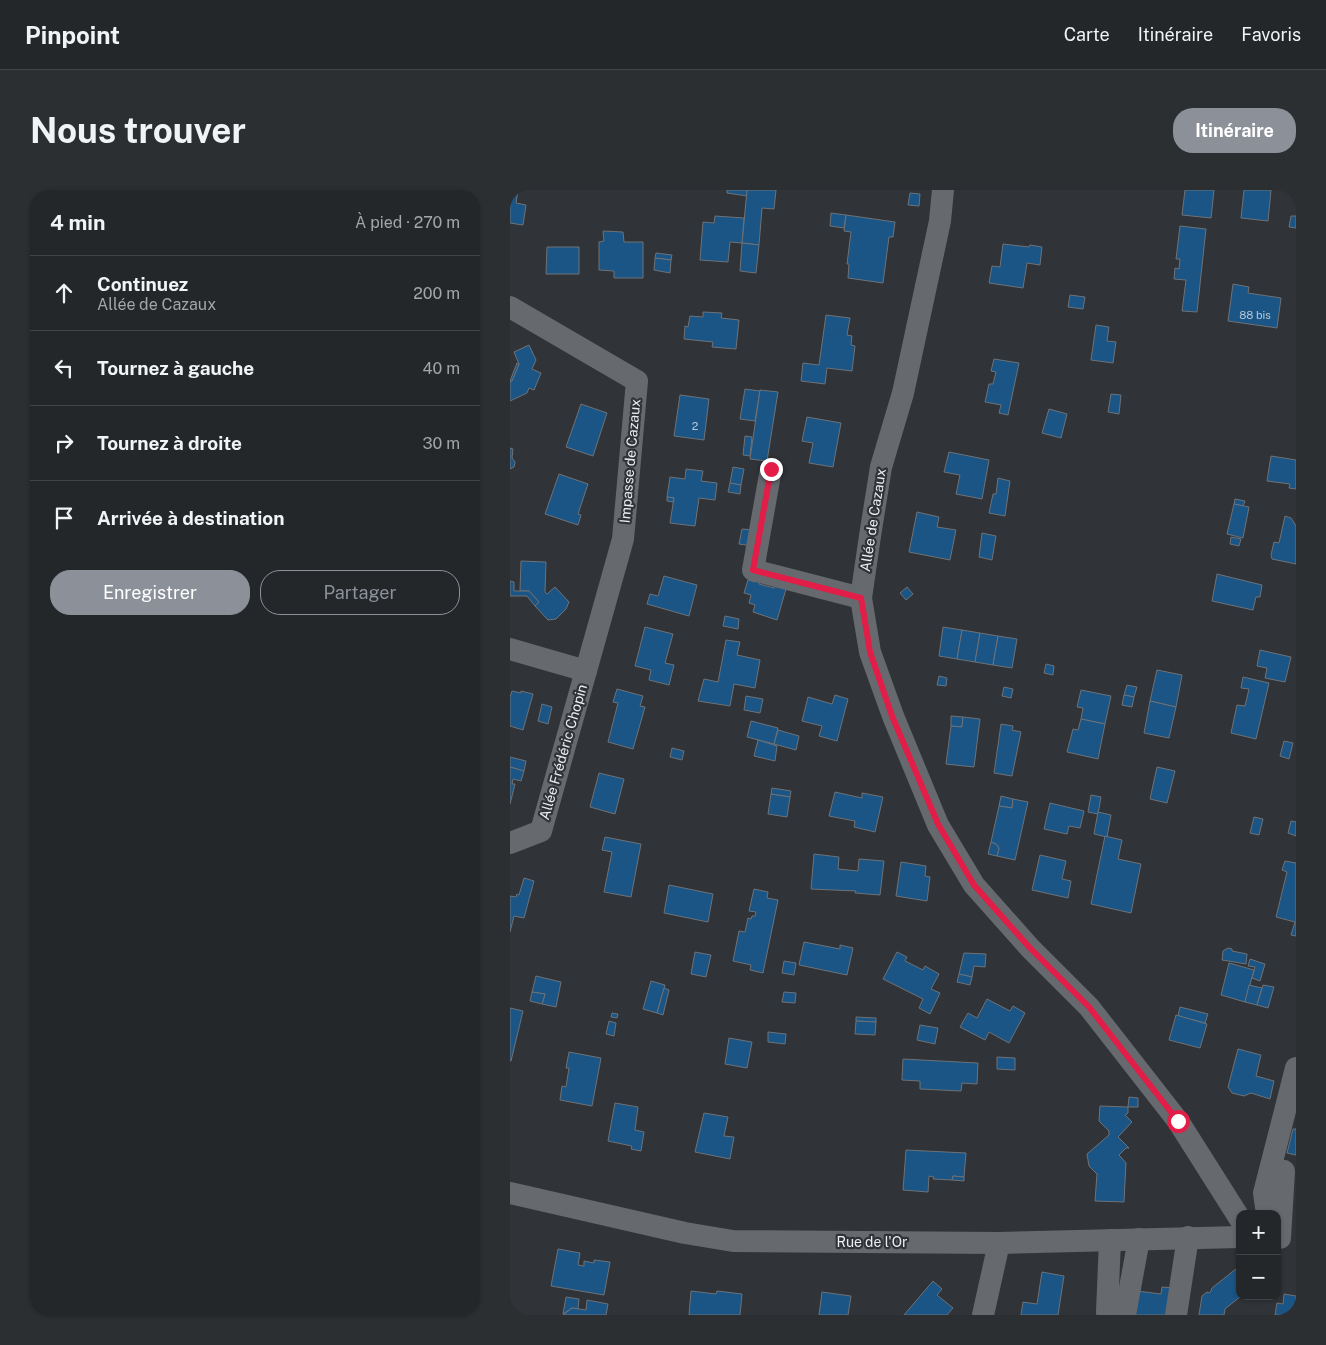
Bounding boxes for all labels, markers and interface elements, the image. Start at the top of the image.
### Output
text: Pinpoint [25,21,120,49]
text: Carte [1064,24,1110,45]
text: Itinéraire [1138,24,1213,45]
text: Favoris [1241,24,1301,45]
button: Itinéraire [1173,108,1296,153]
text: Nous trouver [30,110,246,151]
text: 4 min [50,210,105,235]
text: À pied · 270 m [355,213,460,232]
text: Continuez [97,273,188,295]
icon: ahead [50,279,78,307]
text: 200 m [413,284,460,303]
text: Allée de Cazaux [97,295,216,314]
house number: 88 bis [1239,309,1271,321]
icon: left [50,354,78,382]
text: Tournez à gauche [97,357,254,379]
text: 40 m [422,359,460,378]
street label: Impasse de Cazaux [617,398,643,524]
house number: 2 [692,420,699,432]
icon: right [50,429,78,457]
text: Tournez à droite [97,432,242,454]
text: 30 m [423,434,460,453]
route end [760,458,783,481]
street label: Allée de Cazaux [857,467,889,573]
icon: arrive [50,504,78,532]
text: Arrivée à destination [97,507,285,529]
button: Enregistrer [50,570,250,615]
button: Partager [260,570,460,615]
street label: Allée Frédéric Chopin [536,682,590,822]
route start [1167,1110,1190,1133]
map controls [1236,1210,1281,1300]
button: + [1236,1210,1281,1255]
street label: Rue de l'Or [837,1234,907,1250]
button: − [1236,1255,1281,1300]

